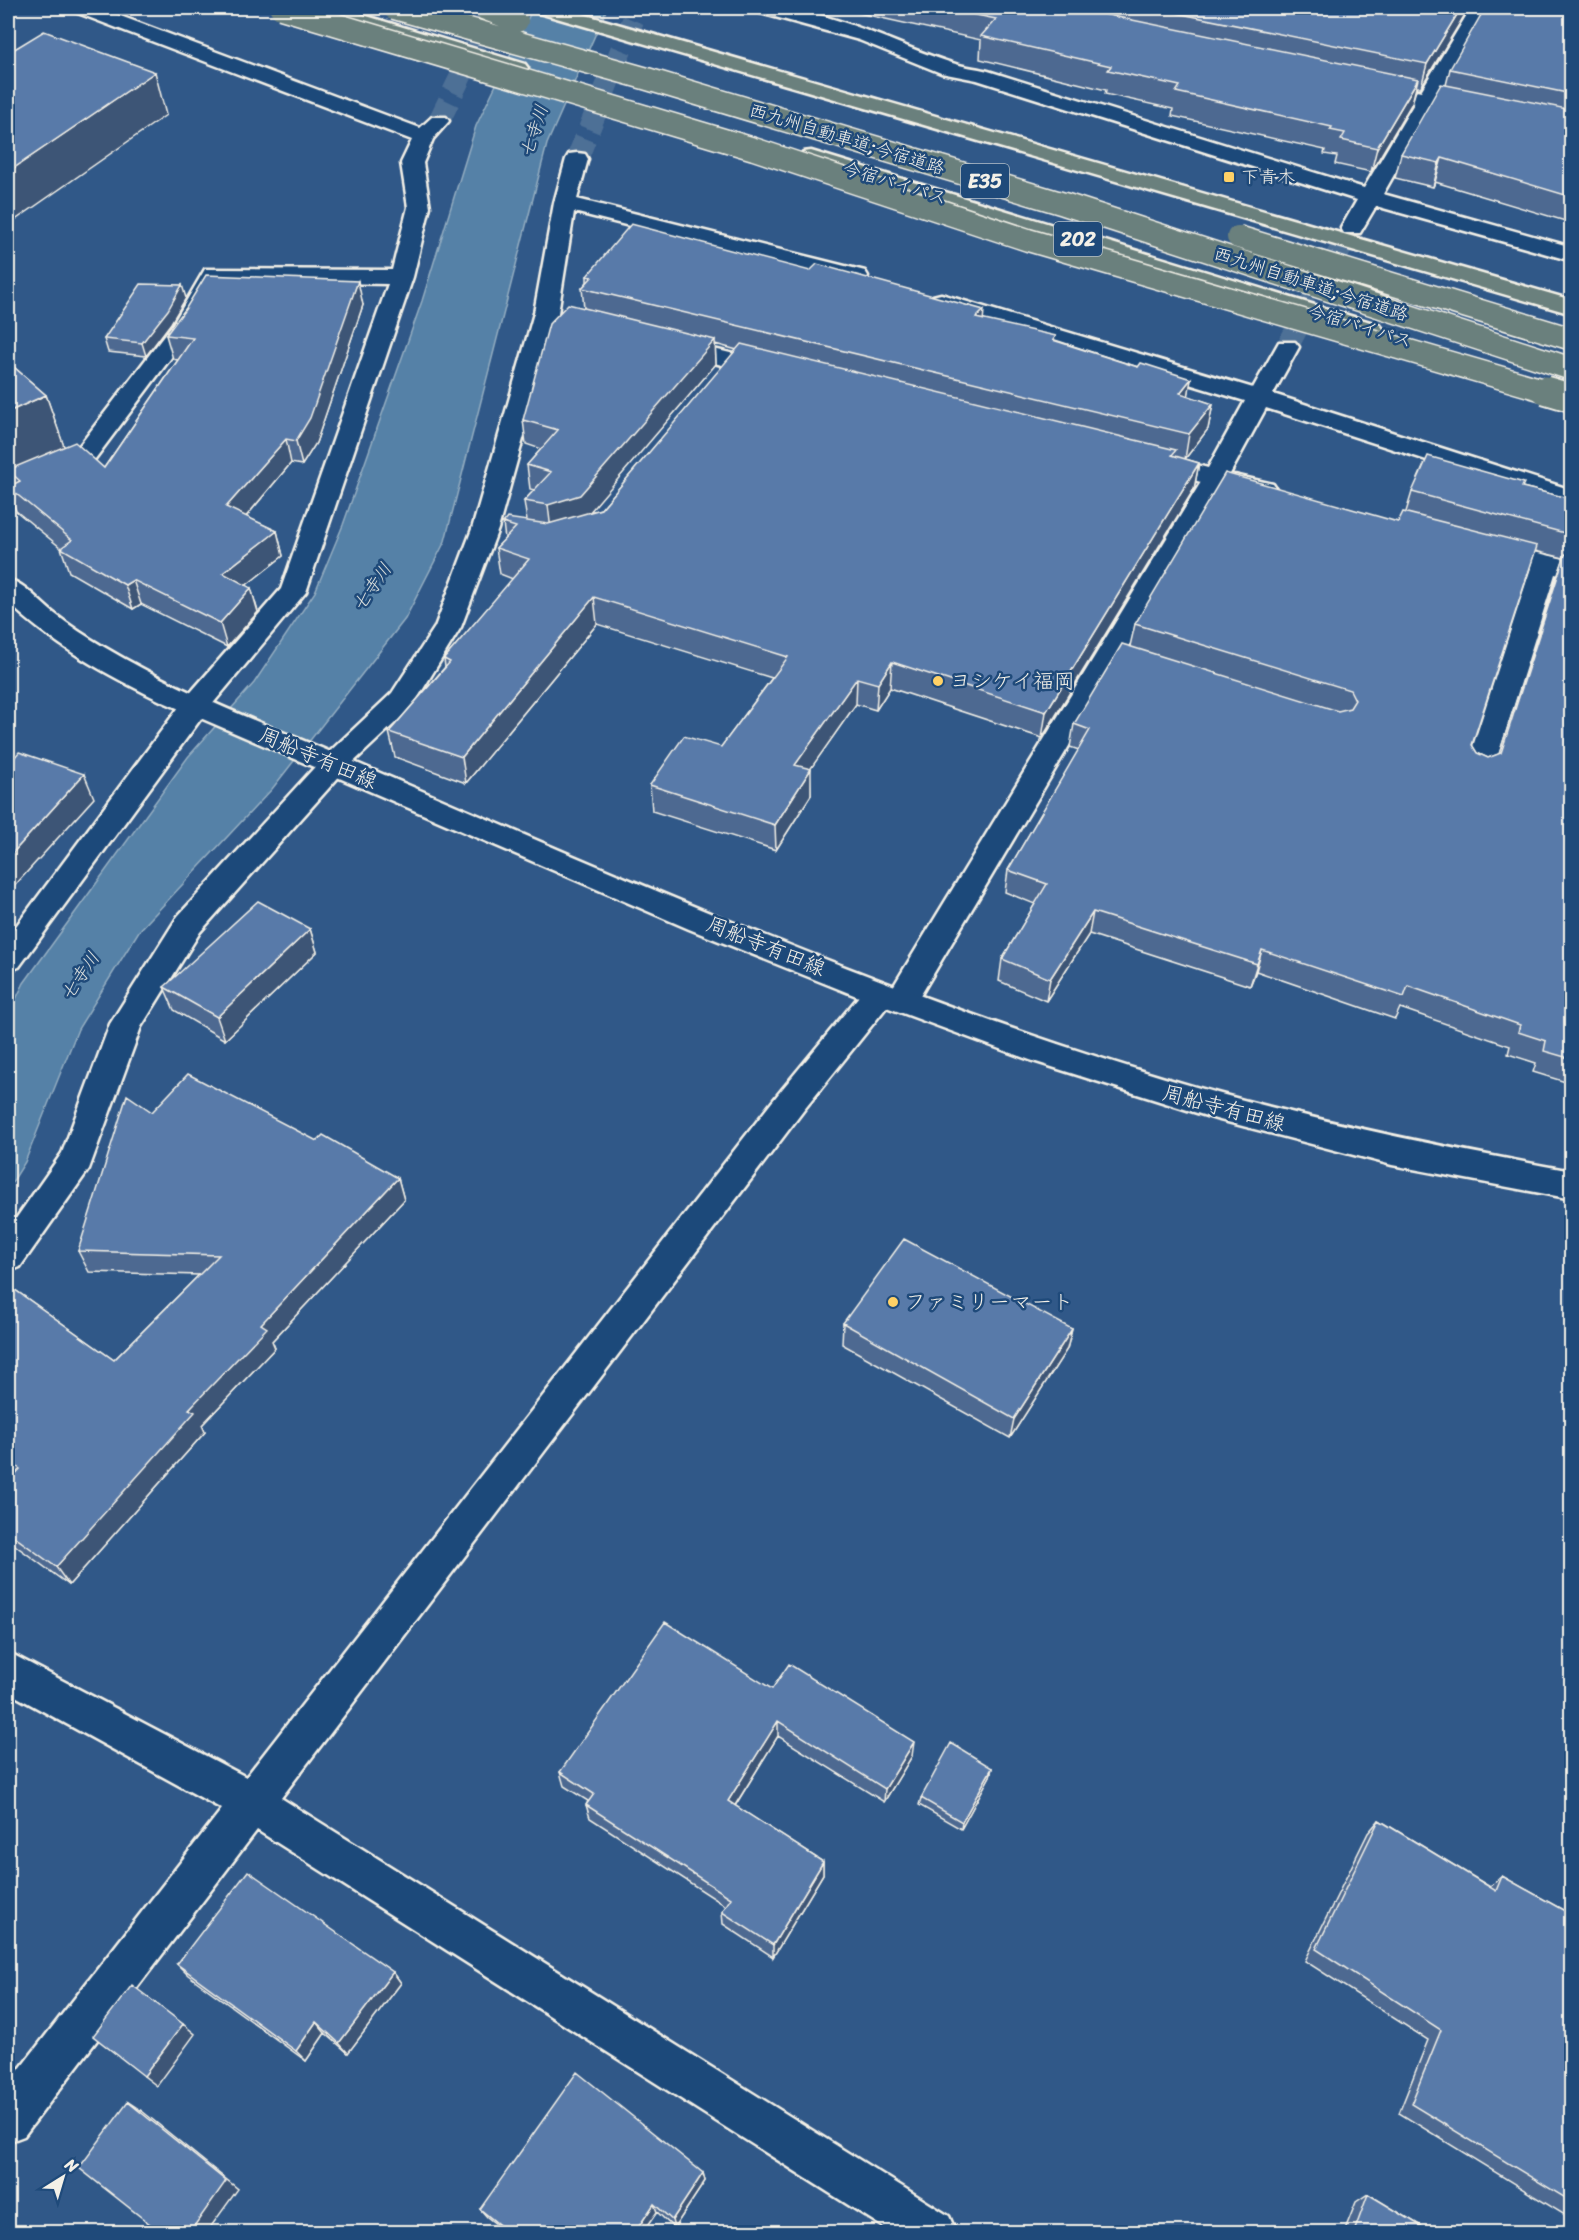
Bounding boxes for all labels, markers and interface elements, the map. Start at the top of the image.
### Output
street label: 西九州自動車道;今宿道路 [745,94,949,184]
water label: 七寺川 [510,100,558,162]
street label: 今宿バイパス [839,152,951,214]
place label: 下青木 [1241,161,1295,193]
road number: E35 [961,164,1009,198]
marker: 下青木 [1222,170,1236,184]
road number: 202 [1054,222,1102,256]
street label: 西九州自動車道;今宿道路 [1209,237,1413,331]
street label: 今宿バイパス [1304,295,1416,357]
water label: 七寺川 [343,556,401,618]
place label: ヨシケイ福岡 [950,662,1075,700]
marker: ヨシケイ福岡 [931,674,945,688]
street label: 周船寺有田線 [253,716,383,800]
street label: 周船寺有田線 [700,905,832,987]
water label: 七寺川 [52,945,108,1007]
street label: 周船寺有田線 [1158,1073,1290,1143]
place label: ファミリーマート [905,1283,1073,1321]
marker: ファミリーマート [886,1295,900,1309]
north arrow [33,2147,93,2207]
text: N [58,2150,86,2181]

